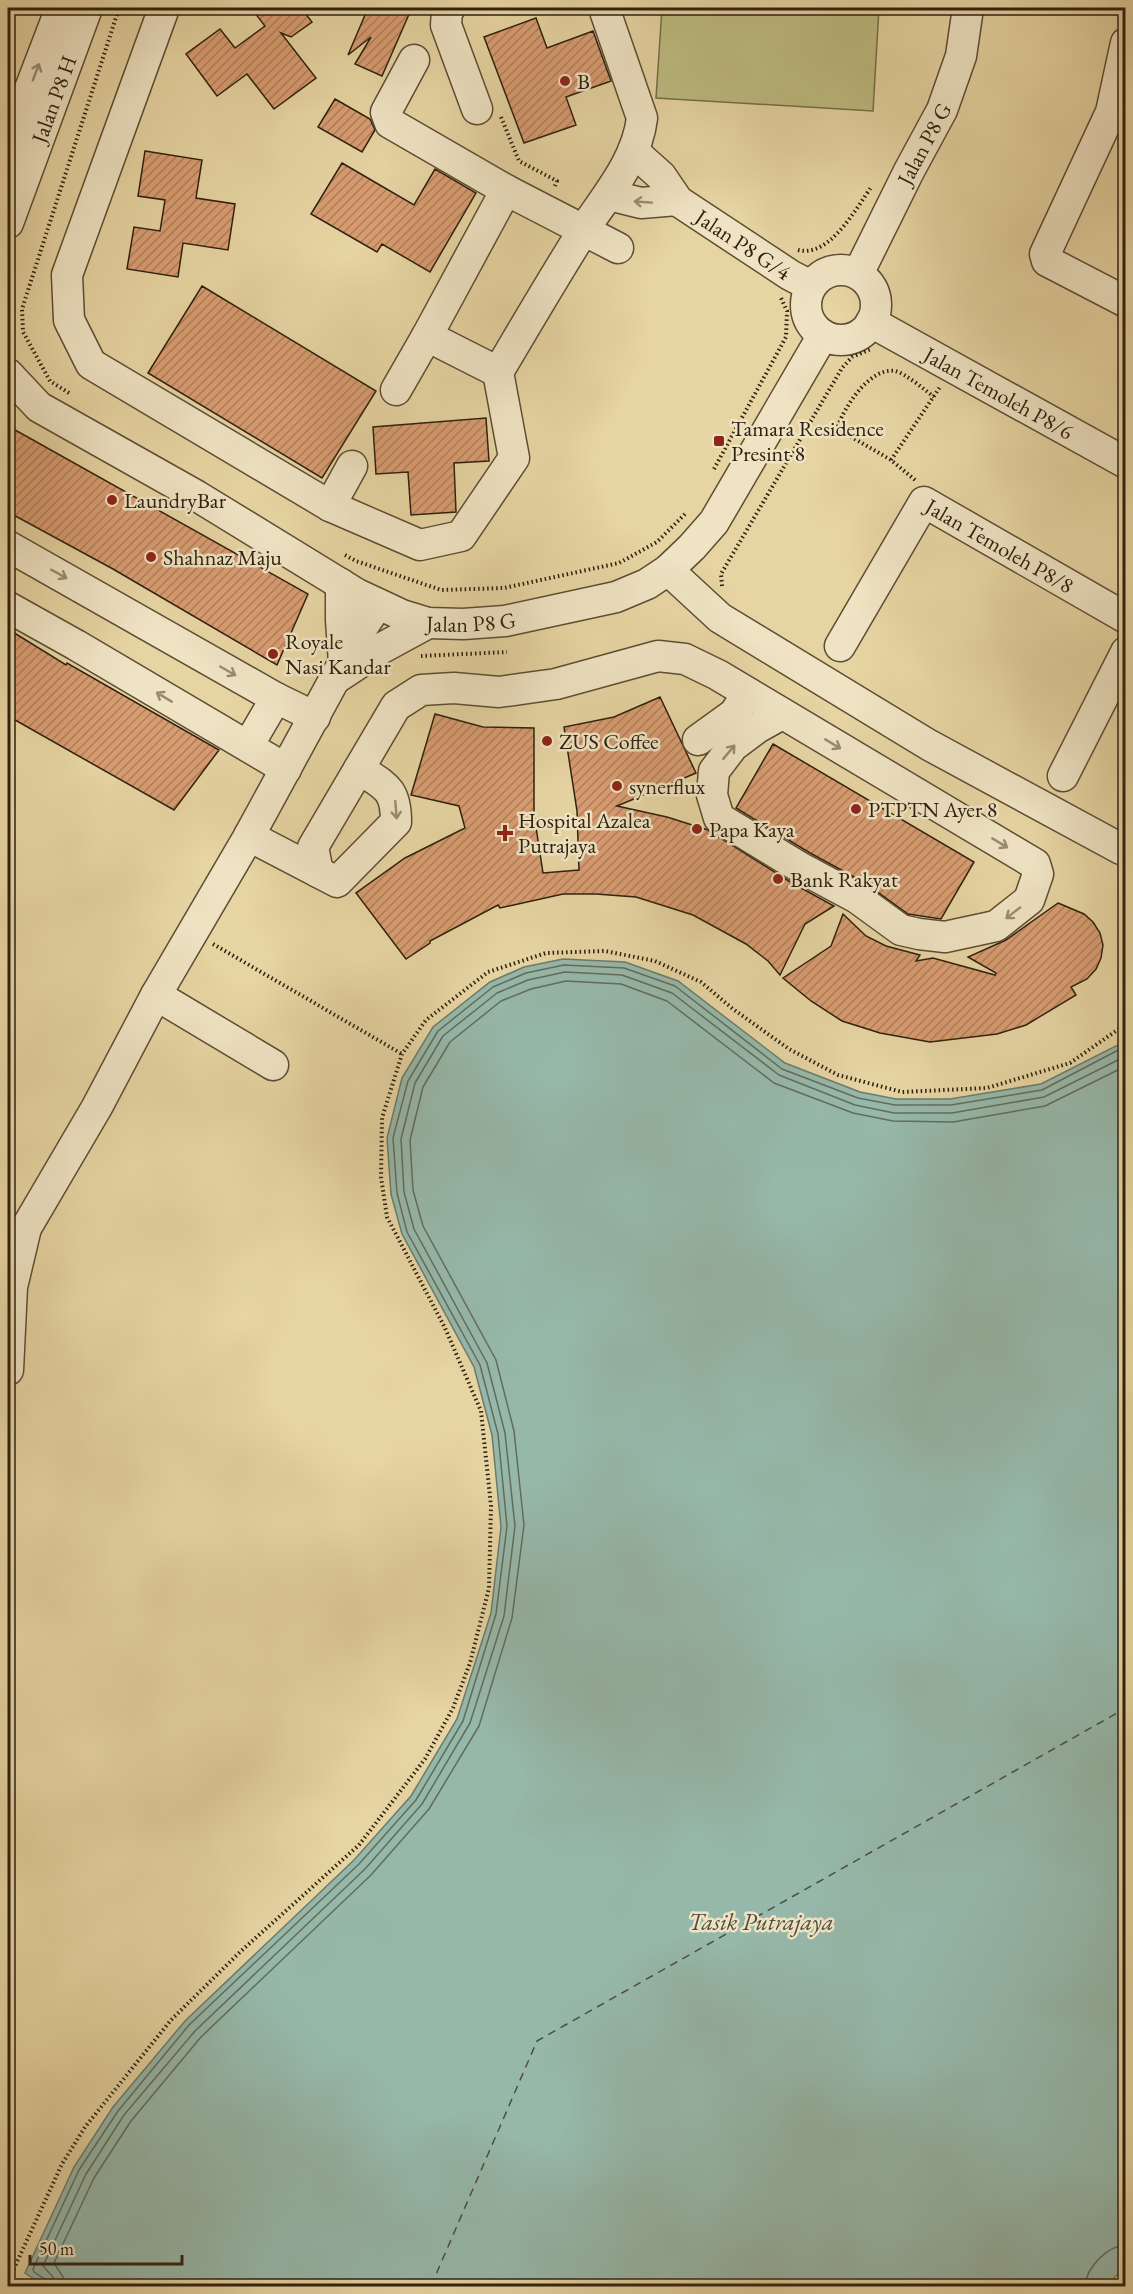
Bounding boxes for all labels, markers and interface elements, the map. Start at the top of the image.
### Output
street label: Jalan P8 H [24,51,83,149]
one-way arrow [31,63,42,82]
place label: B [577,67,590,96]
marker: B [558,74,572,88]
street label: Jalan P8 G [889,98,958,192]
one-way arrow [634,196,653,207]
street label: Jalan P8 G/4 [688,201,797,287]
street label: Jalan Temoleh P8/6 [917,339,1079,446]
place label: Tamara Residence Presint 8 [731,414,884,468]
marker: Tamara Residence Presint 8 [712,434,726,448]
place label: LaundryBar [124,486,227,515]
street label: Jalan Temoleh P8/8 [918,491,1079,600]
marker: LaundryBar [105,493,119,507]
place label: Shahnaz Maju [163,543,282,572]
marker: Shahnaz Maju [144,550,158,564]
one-way arrow [49,569,67,580]
street label: Jalan P8 G [424,605,518,639]
place label: Royale Nasi Kandar [285,627,391,681]
marker: Royale Nasi Kandar [266,647,280,661]
one-way arrow [219,665,236,677]
one-way arrow [156,690,173,702]
place label: ZUS Coffee [559,727,659,756]
marker: ZUS Coffee [540,734,554,748]
one-way arrow [824,738,841,750]
one-way arrow [723,744,736,760]
place label: synerflux [629,772,706,801]
marker: synerflux [610,779,624,793]
place label: PTPTN Ayer 8 [868,795,997,824]
one-way arrow [390,800,401,819]
marker: PTPTN Ayer 8 [849,802,863,816]
place label: Hospital Azalea Putrajaya [518,806,651,860]
place label: Papa Kaya [709,815,795,844]
marker: Papa Kaya [690,822,704,836]
marker: Hospital Azalea Putrajaya [496,824,514,842]
one-way arrow [991,838,1008,850]
place label: Bank Rakyat [790,865,898,894]
marker: Bank Rakyat [771,872,785,886]
one-way arrow [1005,906,1021,919]
water label: Tasik Putrajaya [689,1906,833,1937]
scale bar [30,2228,182,2266]
text: 50 m [39,2237,74,2260]

